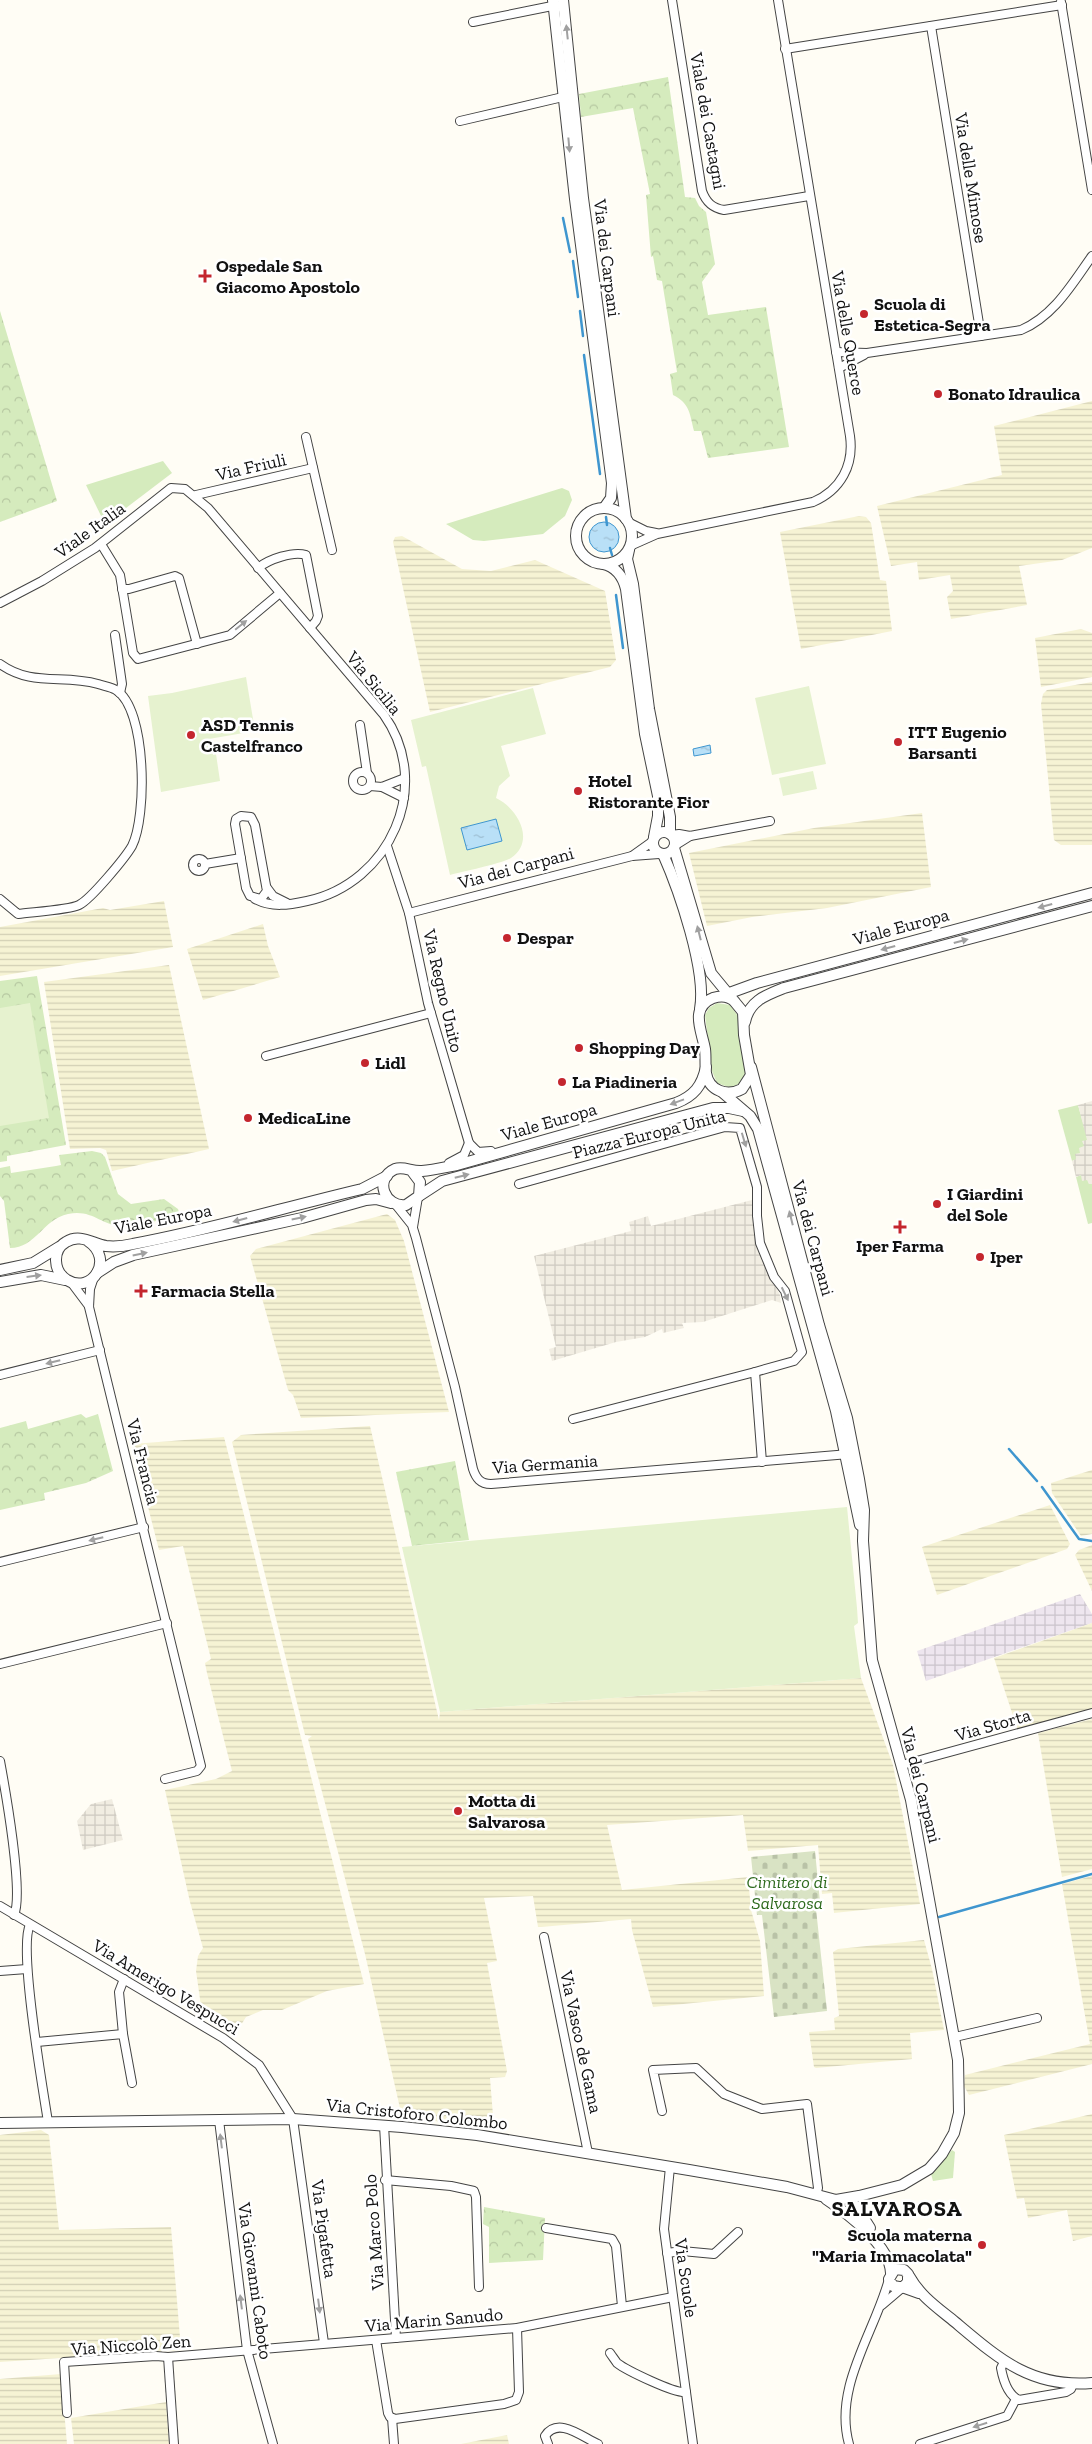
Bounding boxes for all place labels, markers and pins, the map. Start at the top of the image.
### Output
place label: Ospedale San Giacomo Apostolo [216,255,361,298]
marker: Ospedale San Giacomo Apostolo [198,269,212,283]
place label: Scuola di Estetica-Segra [874,293,991,336]
marker: Scuola di Estetica-Segra [858,308,870,320]
place label: Bonato Idraulica [948,383,1080,405]
marker: Bonato Idraulica [932,388,944,400]
place label: ASD Tennis Castelfranco [201,714,303,757]
place label: ITT Eugenio Barsanti [908,721,1007,764]
marker: ASD Tennis Castelfranco [185,729,197,741]
marker: ITT Eugenio Barsanti [892,736,904,748]
place label: Hotel Ristorante Fior [588,770,710,813]
marker: Hotel Ristorante Fior [572,785,584,797]
place label: Despar [517,927,574,949]
marker: Despar [501,932,513,944]
place label: Shopping Day [589,1037,700,1059]
marker: Shopping Day [573,1042,585,1054]
place label: Lidl [375,1052,406,1074]
marker: Lidl [359,1057,371,1069]
place label: La Piadineria [572,1071,677,1093]
marker: La Piadineria [556,1076,568,1088]
place label: MedicaLine [258,1107,351,1129]
marker: MedicaLine [242,1112,254,1124]
place label: I Giardini del Sole [947,1183,1024,1226]
marker: I Giardini del Sole [931,1198,943,1210]
marker: Iper Farma [894,1221,906,1233]
place label: Iper Farma [856,1235,944,1257]
place label: Iper [990,1246,1023,1268]
marker: Iper [974,1251,986,1263]
place label: Farmacia Stella [151,1280,275,1302]
marker: Farmacia Stella [135,1285,147,1297]
place label: Motta di Salvarosa [468,1790,545,1833]
marker: Motta di Salvarosa [452,1805,464,1817]
place label: Scuola materna "Maria Immacolata" [812,2224,972,2267]
marker: Scuola materna "Maria Immacolata" [976,2239,988,2251]

